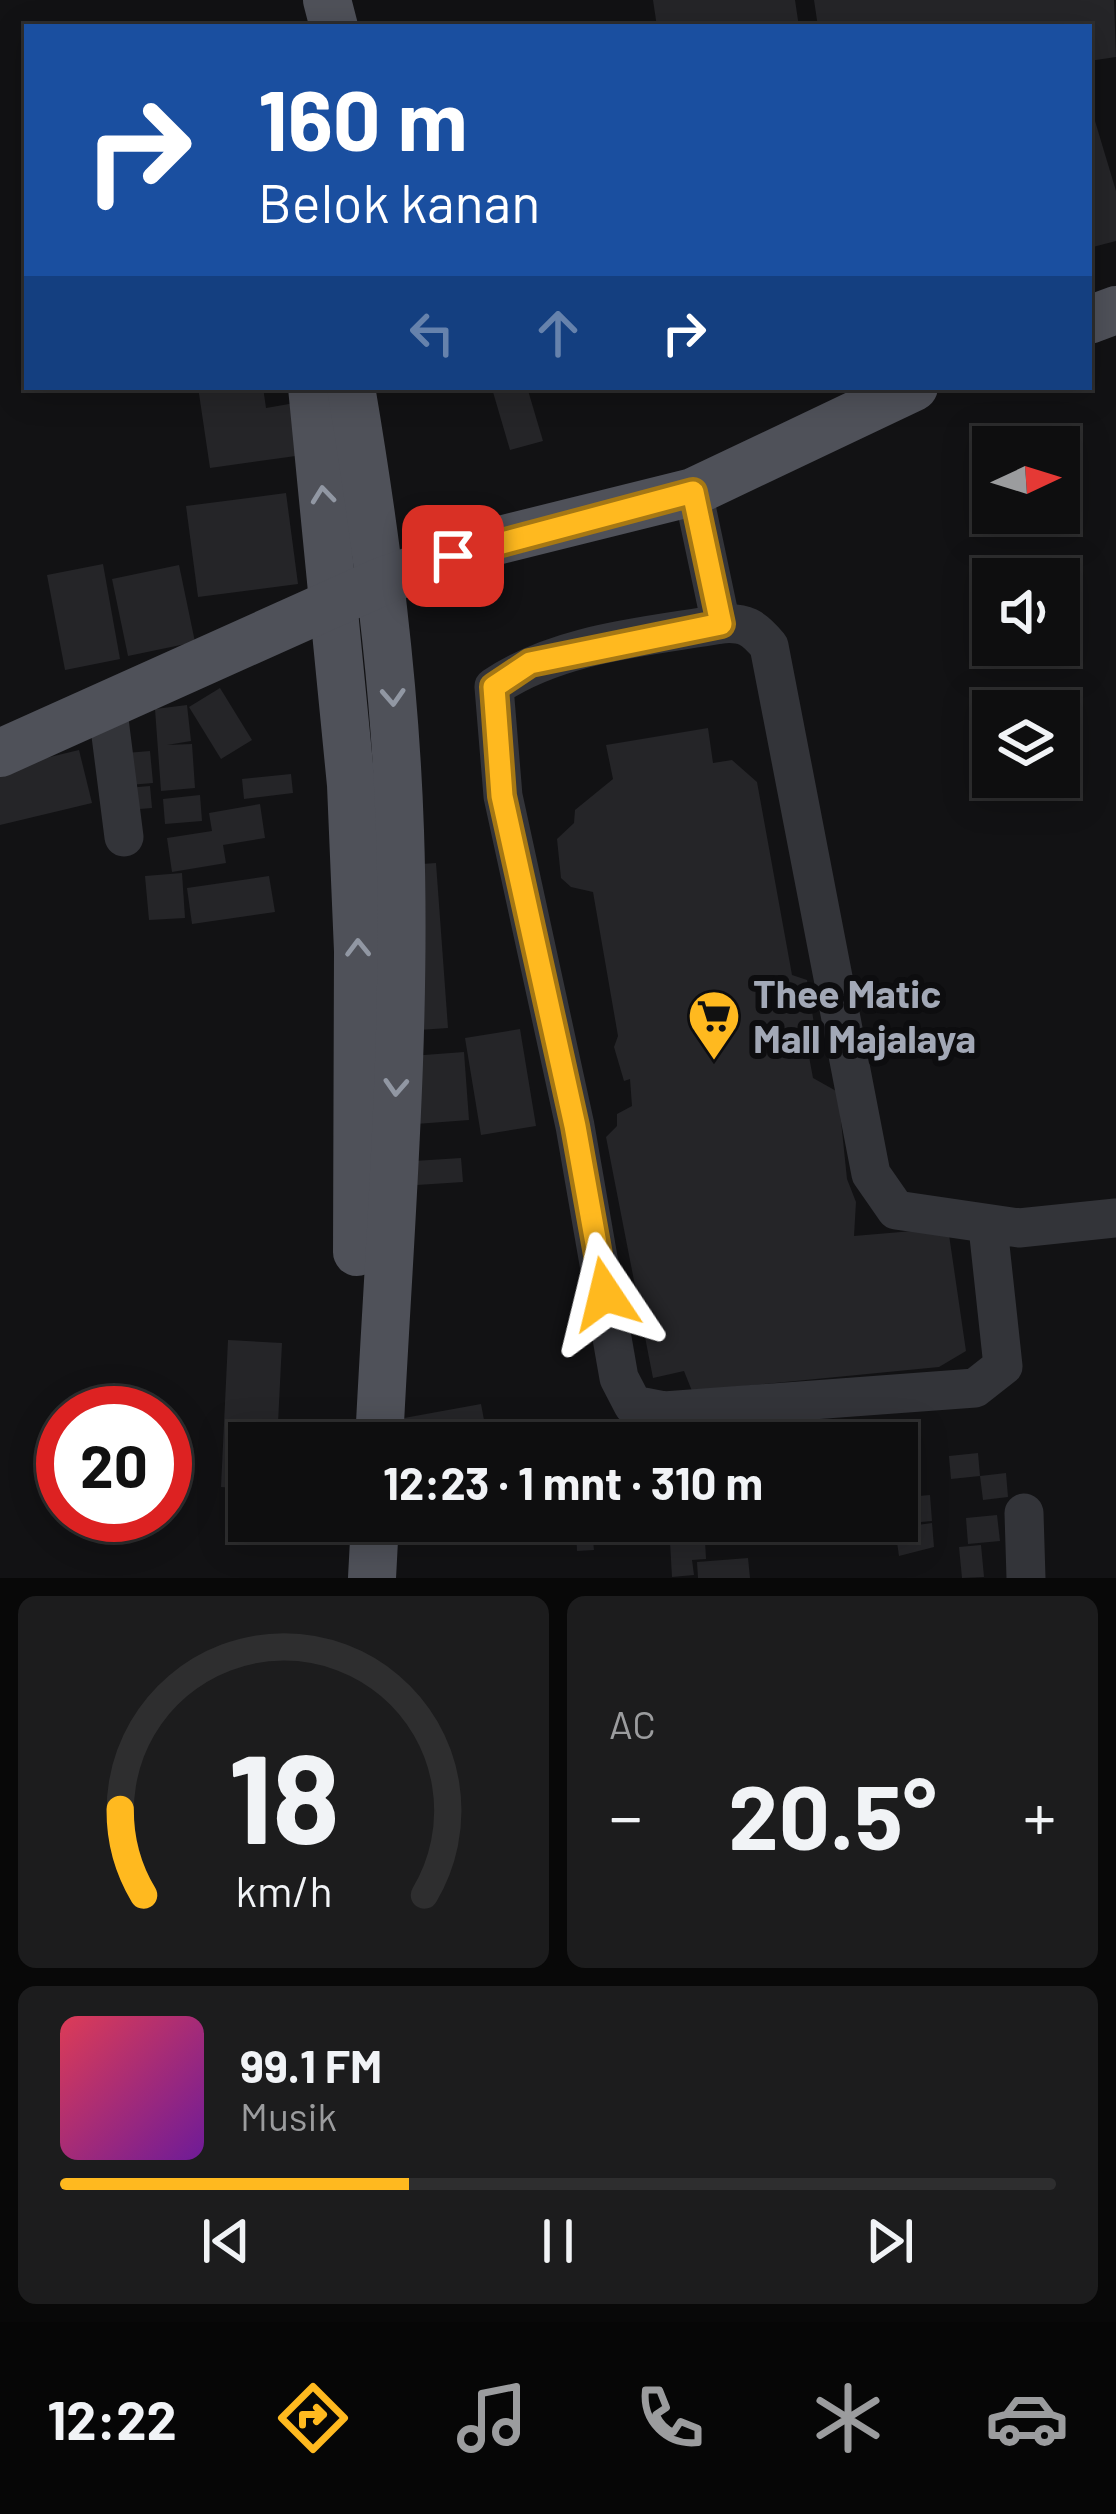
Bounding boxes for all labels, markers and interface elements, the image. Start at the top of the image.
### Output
text: 160 m [258,67,468,168]
icon: right [60,72,216,228]
text: Belok kanan [258,169,540,234]
icon: left [399,300,465,366]
icon: ahead [525,300,591,366]
icon: right [651,300,717,366]
north arrow [972,426,1080,534]
map controls [972,426,1080,798]
one-way arrow [311,485,337,505]
pin [402,505,504,607]
icon: arrive [420,523,486,589]
button: sound [972,558,1080,666]
one-way arrow [380,688,406,707]
button: layers [972,690,1080,798]
one-way arrow [345,938,371,957]
place label: Thee Matic Mall Majalaya [753,969,976,1061]
supermarket icon: Thee Matic Mall Majalaya [686,988,742,1062]
one-way arrow [383,1078,409,1097]
position arrow [542,1231,668,1357]
speed limit sign: 20 [36,1386,192,1542]
text: 12:23 · 1 mnt · 310 m [383,1455,763,1509]
text: AC [609,1700,656,1747]
text: 18 [228,1719,339,1869]
text: 20.5° [728,1760,937,1868]
text: − [609,1775,642,1854]
text: + [1023,1775,1056,1854]
text: km/h [235,1864,332,1916]
text: 99.1 FM [240,2038,382,2092]
text: Musik [240,2092,337,2139]
icon: previous [193,2208,259,2274]
icon: pause [525,2208,591,2274]
icon: next [857,2208,923,2274]
icon: directions [271,2376,355,2460]
icon: music [450,2376,534,2460]
icon: phone [628,2376,712,2460]
icon: climate [806,2376,890,2460]
icon: car [985,2376,1069,2460]
text: 12:22 [47,2386,177,2451]

